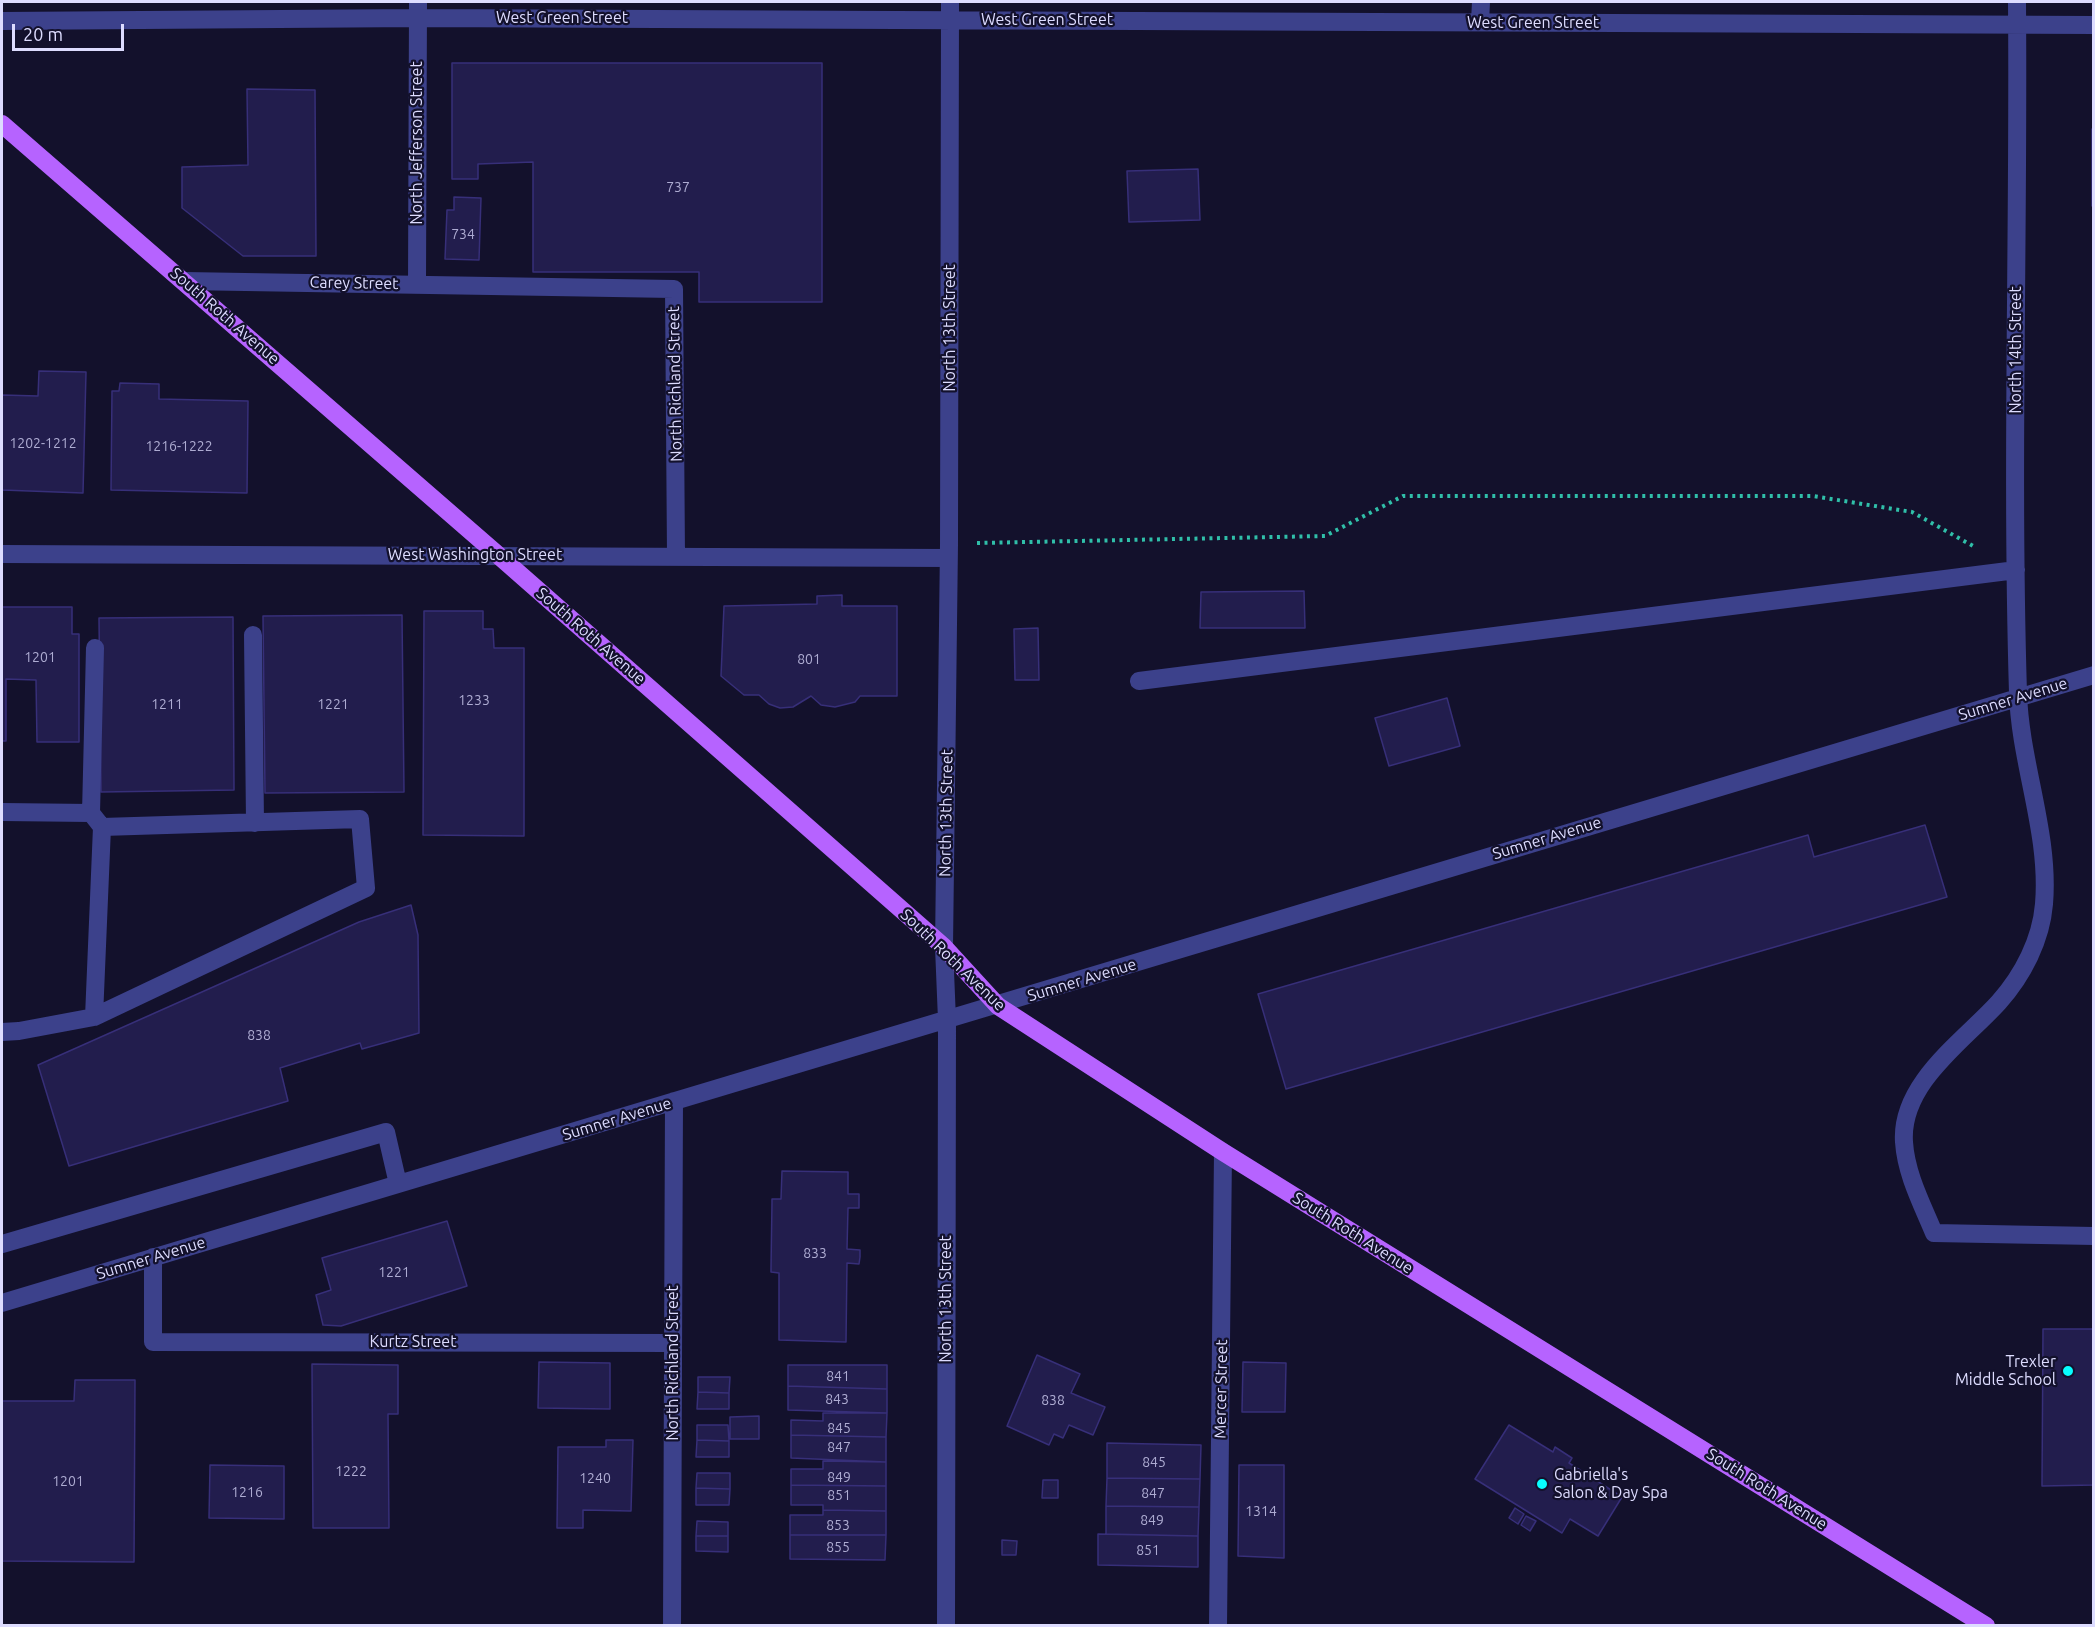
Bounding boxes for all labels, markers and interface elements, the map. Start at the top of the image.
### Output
street label: West Green Street [496,8,628,28]
street label: West Green Street [981,10,1113,30]
scale bar [15,12,128,50]
street label: West Green Street [1467,13,1599,33]
text: 20 m [23,24,63,44]
street label: North Jefferson Street [407,61,427,225]
house number: 737 [666,179,690,195]
house number: 734 [451,226,475,242]
street label: South Roth Avenue [167,263,283,369]
street label: North 13th Street [940,264,960,392]
street label: Carey Street [309,273,399,293]
street label: North 14th Street [2006,286,2026,414]
street label: North Richland Street [664,306,686,462]
house number: 1202-1212 [9,435,77,451]
house number: 1216-1222 [145,438,213,454]
street label: West Washington Street [388,545,562,565]
street label: South Roth Avenue [533,583,649,689]
house number: 1201 [24,649,56,665]
house number: 801 [797,651,821,667]
street label: Sumner Avenue [1956,673,2070,725]
house number: 1233 [458,692,490,708]
house number: 1211 [151,696,183,712]
house number: 1221 [317,696,349,712]
street label: North 13th Street [935,749,957,877]
street label: Sumner Avenue [1490,812,1604,864]
street label: South Roth Avenue [897,905,1009,1015]
street label: Sumner Avenue [1025,954,1139,1006]
house number: 838 [247,1027,271,1043]
street label: Sumner Avenue [560,1093,674,1145]
street label: South Roth Avenue [1289,1188,1417,1278]
street label: Sumner Avenue [94,1232,208,1284]
street label: North 13th Street [936,1235,956,1363]
house number: 833 [803,1245,827,1261]
house number: 1221 [378,1264,410,1280]
street label: North Richland Street [663,1285,683,1441]
street label: Kurtz Street [370,1332,456,1352]
street label: Mercer Street [1211,1339,1231,1439]
place label: Trexler Middle School [1955,1352,2056,1390]
marker: Trexler Middle School [2061,1364,2075,1378]
house number: 841 [826,1368,850,1384]
house number: 843 [825,1391,849,1407]
house number: 838 [1041,1392,1065,1408]
house number: 845 [827,1420,851,1436]
house number: 847 [827,1439,851,1455]
street label: South Roth Avenue [1703,1444,1831,1534]
house number: 845 [1142,1454,1166,1470]
house number: 1222 [335,1463,367,1479]
place label: Gabriella's Salon & Day Spa [1554,1465,1668,1503]
house number: 849 [827,1469,851,1485]
house number: 1240 [579,1470,611,1486]
house number: 1201 [52,1473,84,1489]
marker: Gabriella's Salon & Day Spa [1535,1477,1549,1491]
house number: 1216 [231,1484,263,1500]
house number: 847 [1141,1485,1165,1501]
house number: 851 [827,1487,851,1503]
house number: 1314 [1245,1503,1277,1519]
house number: 849 [1140,1512,1164,1528]
house number: 853 [826,1517,850,1533]
house number: 855 [826,1539,850,1555]
house number: 851 [1136,1542,1160,1558]

